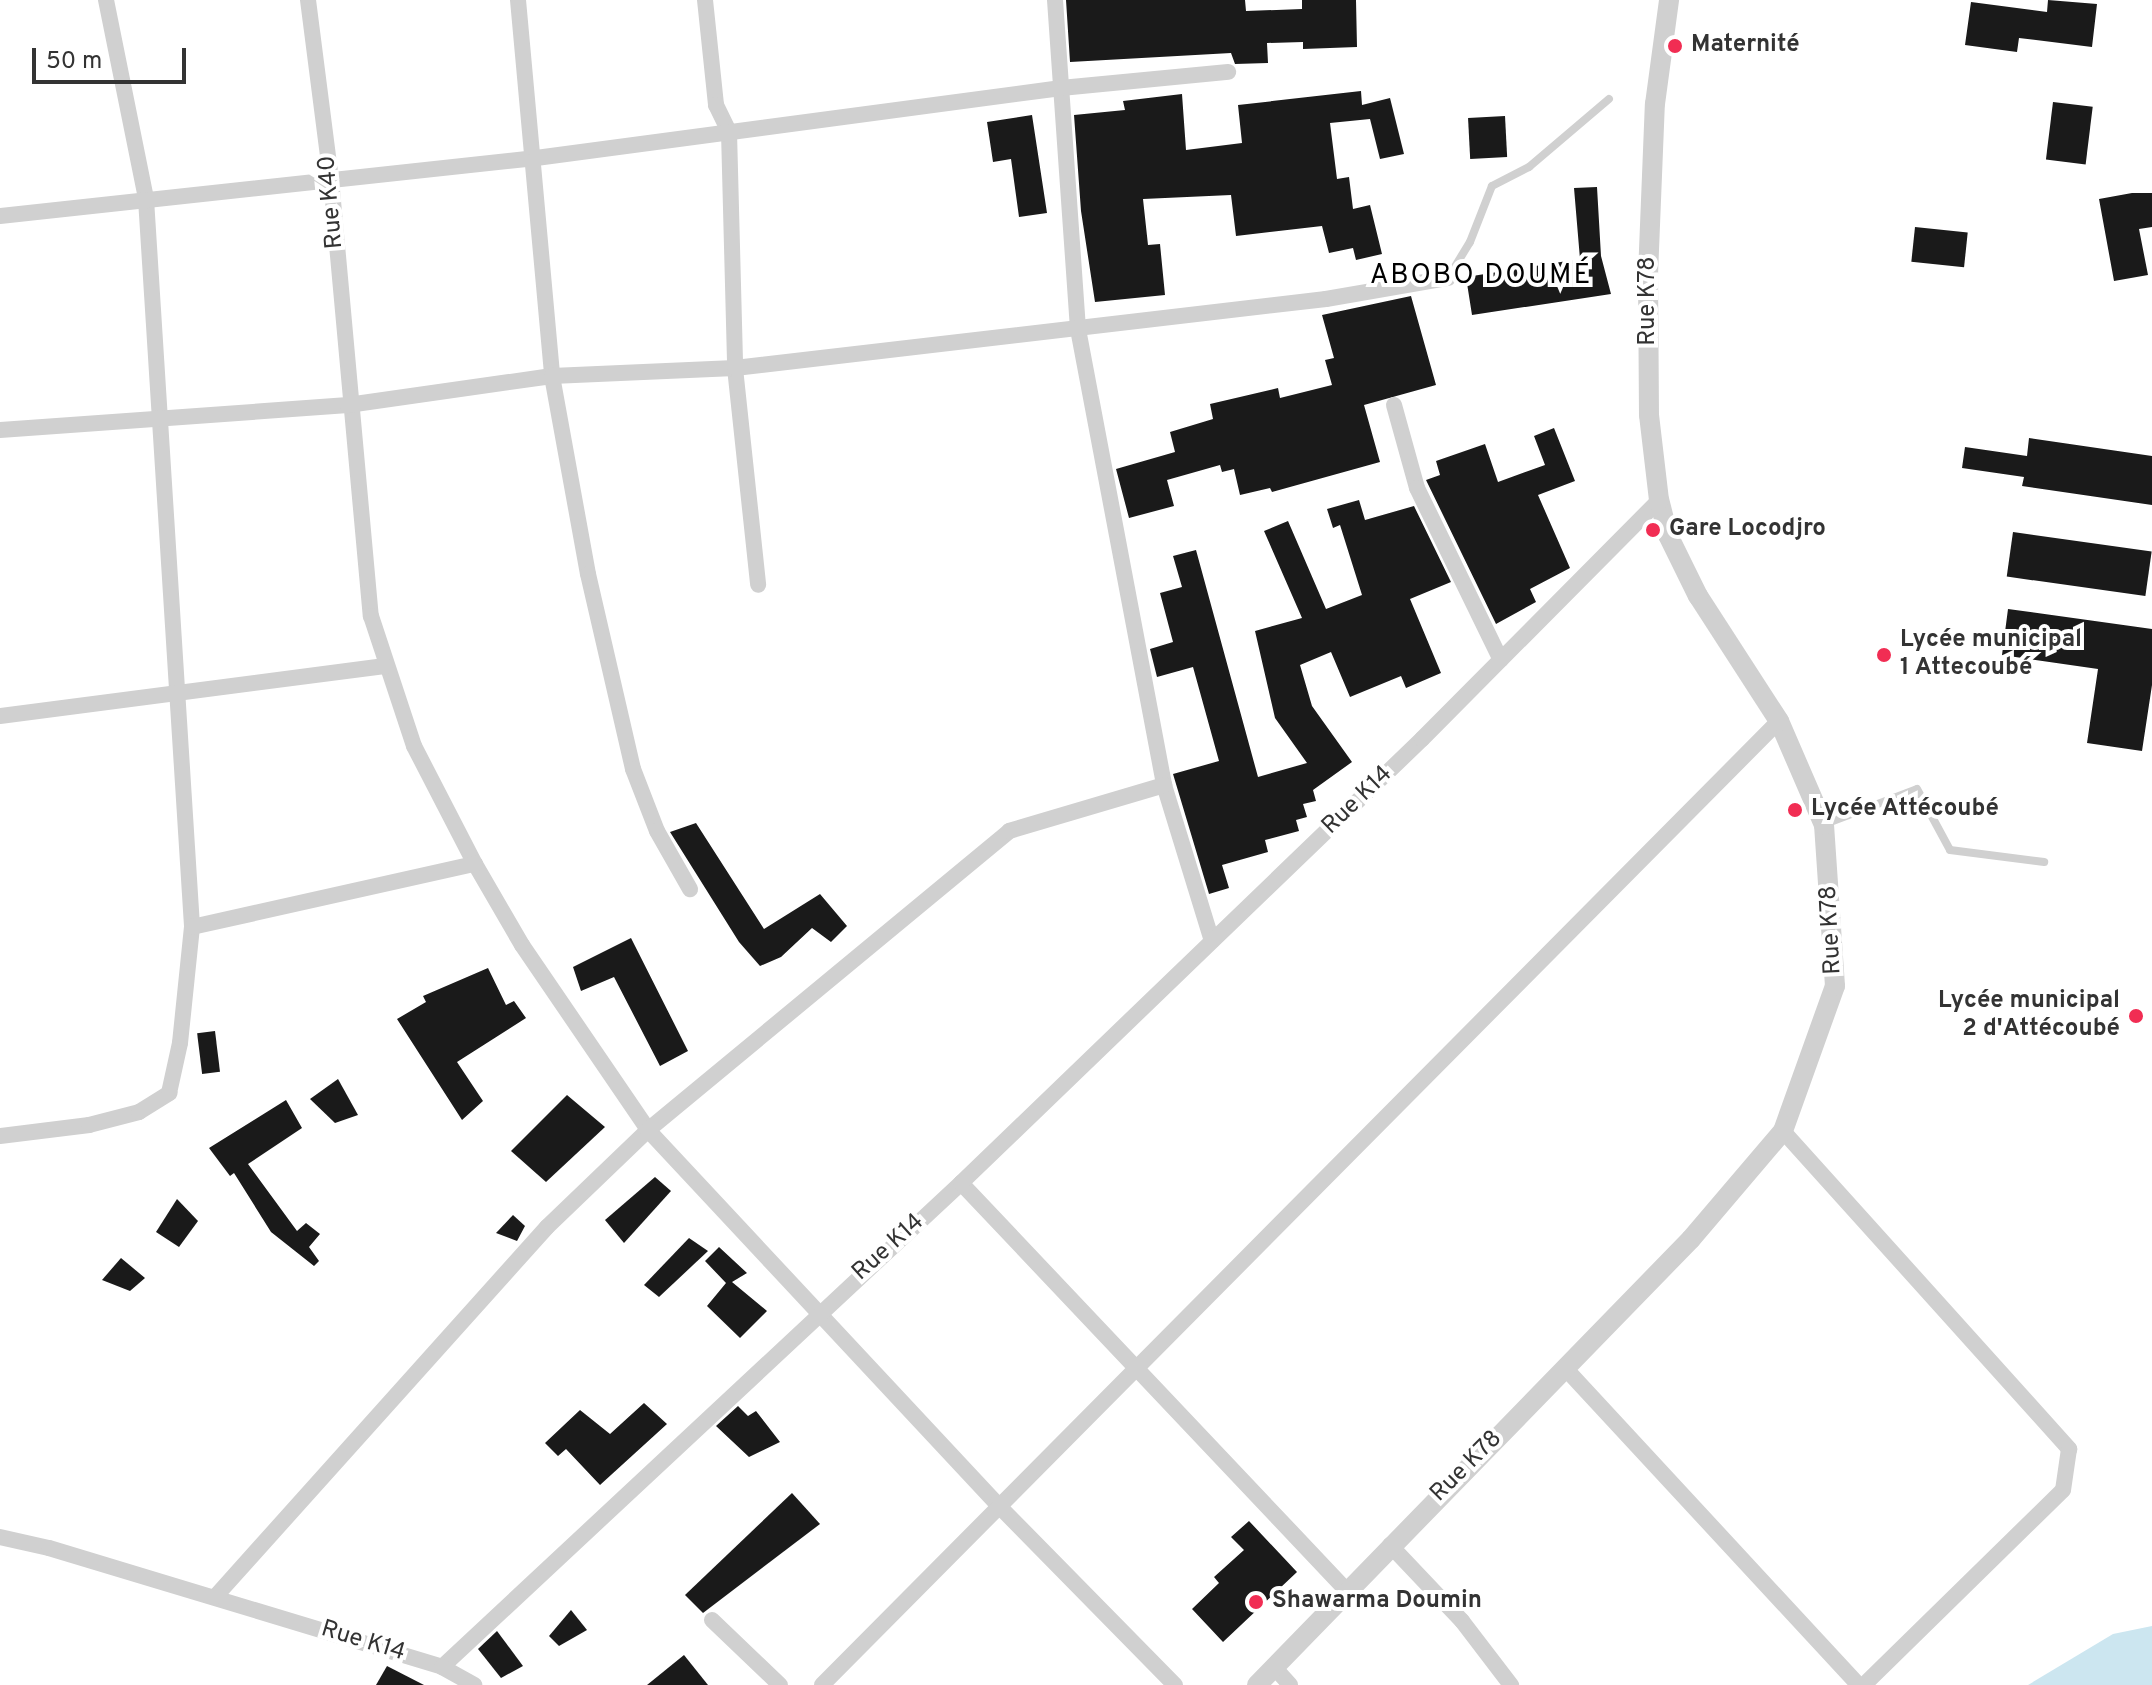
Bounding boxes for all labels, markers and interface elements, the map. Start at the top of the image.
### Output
scale bar [36,32,190,82]
place label: Maternité [1691,32,1800,60]
marker: Maternité [1666,37,1684,55]
text: 50 m [46,47,102,77]
street label: Rue K40 [314,154,350,250]
street label: Rue K78 [1635,256,1663,346]
district label: ABOBO DOUMÉ [1370,259,1592,293]
place label: Gare Locodjro [1669,516,1826,544]
marker: Gare Locodjro [1644,521,1662,539]
place label: Lycée municipal 1 Attecoubé [1900,627,2082,683]
marker: Lycée municipal 1 Attecoubé [1875,646,1893,664]
street label: Rue K14 [1317,761,1399,841]
place label: Lycée Attécoubé [1811,796,2000,824]
marker: Lycée Attécoubé [1786,801,1804,819]
street label: Rue K78 [1815,885,1849,975]
place label: Lycée municipal 2 d'Attécoubé [1938,988,2120,1044]
marker: Lycée municipal 2 d'Attécoubé [2127,1007,2145,1025]
street label: Rue K14 [847,1208,931,1288]
street label: Rue K78 [1425,1425,1509,1509]
place label: Shawarma Doumin [1272,1588,1482,1616]
marker: Shawarma Doumin [1247,1593,1265,1611]
street label: Rue K14 [317,1616,409,1668]

